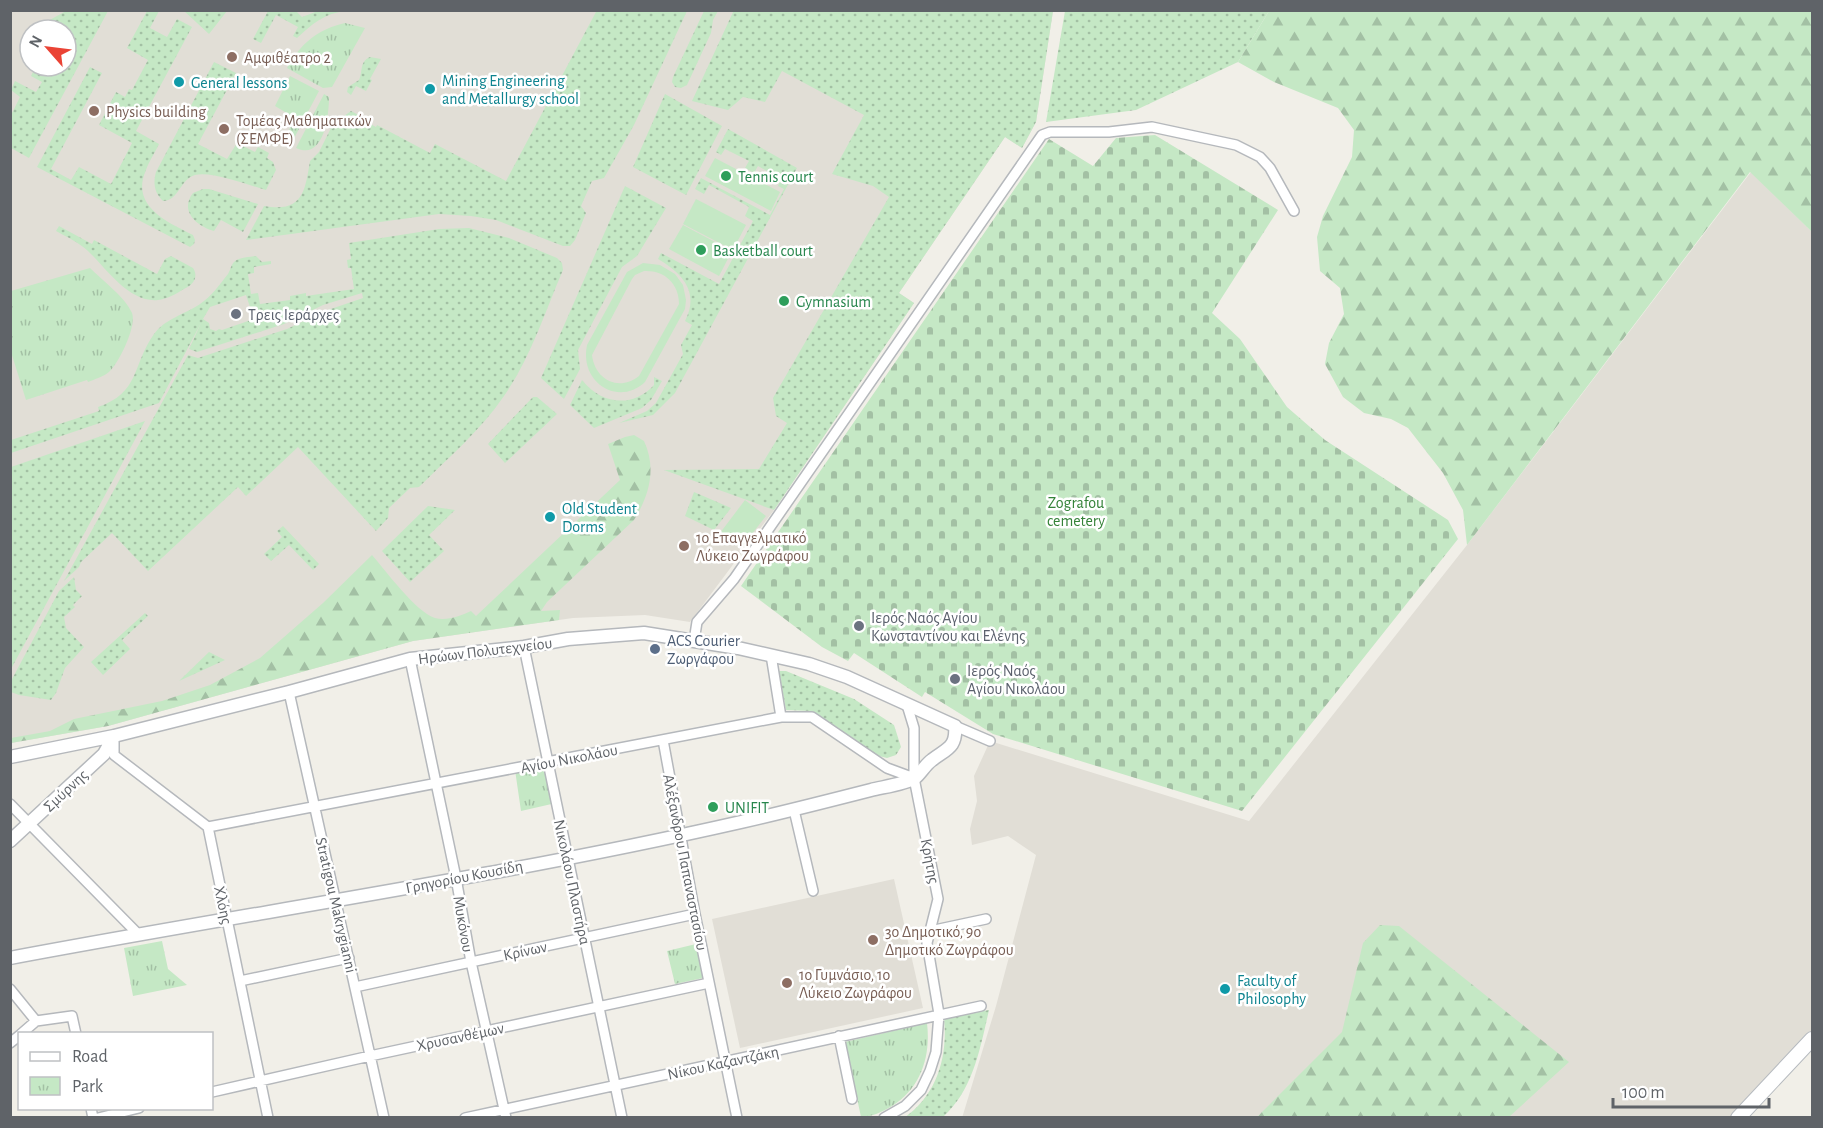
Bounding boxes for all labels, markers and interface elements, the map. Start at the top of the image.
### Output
north arrow [18,18,78,78]
text: N [26,33,45,50]
marker: Αμφιθέατρο 2 [225,50,239,64]
place label: Αμφιθέατρο 2 [244,50,331,66]
place label: Mining Engineering and Metallurgy school [442,73,579,108]
marker: General lessons [172,75,186,89]
place label: General lessons [191,75,287,91]
marker: Mining Engineering and Metallurgy school [423,82,437,96]
marker: Physics building [87,104,101,118]
place label: Physics building [106,104,206,121]
place label: Τομέας Μαθηματικών (ΣΕΜΦΕ) [236,113,372,147]
marker: Τομέας Μαθηματικών (ΣΕΜΦΕ) [217,122,231,136]
marker: Tennis court [719,169,733,183]
place label: Tennis court [738,169,813,185]
marker: Basketball court [694,243,708,257]
place label: Basketball court [713,243,813,259]
marker: Gymnasium [777,294,791,308]
place label: Gymnasium [796,294,871,311]
marker: Τρεις Ιεράρχες [229,307,243,321]
place label: Τρεις Ιεράρχες [248,307,339,324]
park label: Zografou cemetery [1047,495,1105,530]
place label: Old Student Dorms [562,501,637,535]
marker: Old Student Dorms [543,510,557,524]
place label: 1ο Επαγγελματικό Λύκειο Ζωγράφου [696,530,809,564]
marker: 1ο Επαγγελματικό Λύκειο Ζωγράφου [677,539,691,553]
place label: Ιερός Ναός Αγίου Κωνσταντίνου και Ελένης [871,610,1025,645]
marker: Ιερός Ναός Αγίου Κωνσταντίνου και Ελένης [852,619,866,633]
place label: ACS Courier Ζωργάφου [667,633,741,667]
street label: Ηρώων Πολυτεχνείου [417,635,553,667]
marker: ACS Courier Ζωργάφου [648,642,662,656]
place label: Ιερός Ναός Αγίου Νικολάου [967,663,1066,697]
marker: Ιερός Ναός Αγίου Νικολάου [948,672,962,686]
street label: Αγίου Νικολάου [519,742,619,776]
street label: Σμύρνης [41,767,91,816]
street label: Αλέξανδρου Παπαναστασίου [660,773,710,952]
marker: UNIFIT [706,800,720,814]
place label: UNIFIT [725,800,769,816]
street label: Νικολάου Πλαστήρα [551,818,593,946]
street label: Stratigou Makrygianni [312,836,359,975]
street label: Κρήτης [917,837,942,885]
street label: Γρηγορίου Κουσίδη [404,858,524,896]
street label: Χλόης [210,885,235,926]
street label: Μυκόνου [450,895,476,954]
place label: 3ο Δημοτικό, 9ο Δημοτικό Ζωγράφου [885,924,1014,958]
marker: 3ο Δημοτικό, 9ο Δημοτικό Ζωγράφου [866,933,880,947]
street label: Κρίνων [502,938,549,963]
place label: 1ο Γυμνάσιο, 1ο Λύκειο Ζωγράφου [799,967,912,1001]
place label: Faculty of Philosophy [1237,973,1306,1008]
marker: 1ο Γυμνάσιο, 1ο Λύκειο Ζωγράφου [780,976,794,990]
marker: Faculty of Philosophy [1218,982,1232,996]
street label: Χρυσανθέμων [415,1020,506,1054]
legend [18,1032,213,1110]
street label: Νίκου Καζαντζάκη [666,1043,780,1083]
text: Road [72,1048,108,1066]
scale bar [1613,1071,1769,1109]
text: Park [72,1078,104,1096]
text: 100 m [1622,1084,1665,1102]

